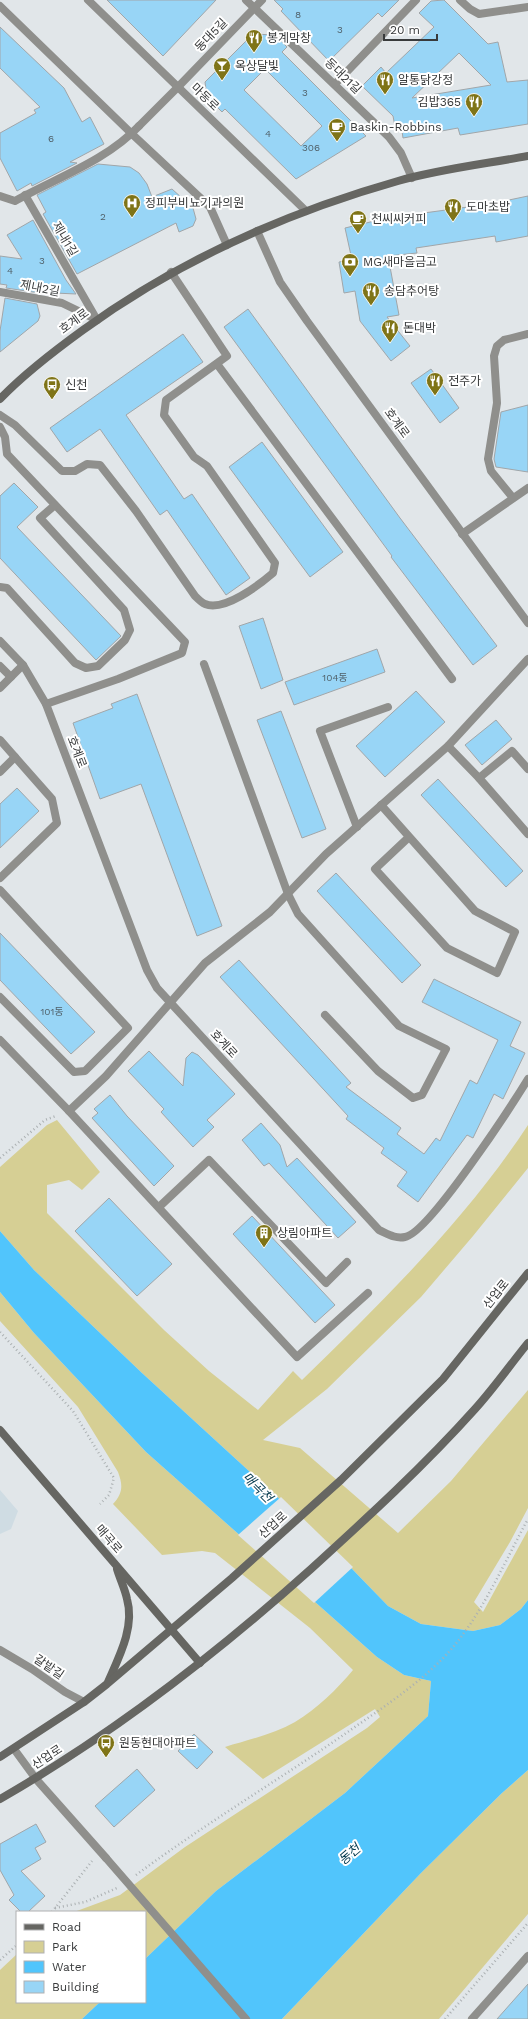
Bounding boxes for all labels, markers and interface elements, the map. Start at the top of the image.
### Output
house number: 8 [295,9,301,20]
street label: 동대5길 [192,16,230,54]
scale bar [384,16,437,42]
text: 20 m [390,23,420,37]
house number: 3 [337,24,343,35]
restaurant icon: 봉계막창 [244,28,264,53]
place label: 봉계막창 [267,31,311,45]
street label: 동대21길 [322,55,364,97]
bar icon: 옥상달빛 [212,56,232,81]
place label: 옥상달빛 [235,59,279,73]
restaurant icon: 알통닭강정 [375,70,395,95]
place label: 알통닭강정 [398,73,453,87]
street label: 마동로 [188,80,222,114]
house number: 3 [302,87,308,98]
restaurant icon: 김밥365 [464,92,484,117]
place label: 김밥365 [418,95,461,109]
cafe icon: Baskin-Robbins [327,117,347,142]
place label: Baskin-Robbins [350,120,441,134]
house number: 4 [265,128,271,139]
house number: 6 [48,133,54,144]
house number: 306 [302,142,320,153]
hospital icon: 정피부비뇨기과의원 [122,193,142,218]
place label: 정피부비뇨기과의원 [145,196,244,210]
restaurant icon: 도마초밥 [443,197,463,222]
place label: 도마초밥 [466,200,510,214]
cafe icon: 천씨씨커피 [348,209,368,234]
house number: 2 [100,211,106,222]
place label: 천씨씨커피 [371,212,426,226]
street label: 제내1길 [49,219,81,259]
bank icon: MG새마을금고 [340,252,360,277]
house number: 3 [39,255,45,266]
place label: MG새마을금고 [363,255,437,269]
house number: 4 [7,265,13,276]
street label: 제내2길 [19,277,61,299]
restaurant icon: 송담추어탕 [361,281,381,306]
place label: 송담추어탕 [384,284,439,298]
street label: 호계로 [56,306,92,336]
restaurant icon: 돈대박 [380,318,400,343]
place label: 돈대박 [403,321,436,335]
restaurant icon: 전주가 [425,371,445,396]
place label: 전주가 [448,374,481,388]
bus stop icon: 신천 [42,375,62,400]
place label: 신천 [65,378,87,392]
street label: 호계로 [382,405,412,441]
house number: 104동 [322,672,348,683]
street label: 호계로 [65,734,89,770]
house number: 101동 [40,1006,64,1017]
street label: 호계로 [208,1027,240,1061]
building icon: 상림아파트 [254,1223,274,1248]
place label: 상림아파트 [277,1226,332,1240]
street label: 산업로 [480,1277,512,1311]
water label: 매곡천 [240,1469,276,1506]
street label: 산업로 [256,1509,290,1541]
street label: 매곡로 [93,1522,125,1556]
street label: 갈밭길 [31,1652,67,1682]
bus stop icon: 원동현대아파트 [96,1733,116,1758]
place label: 원동현대아파트 [119,1736,196,1750]
street label: 산업로 [29,1742,65,1772]
water label: 동천 [335,1840,364,1868]
legend [16,1911,146,2003]
text: Road [52,1920,81,1934]
text: Park [52,1940,78,1954]
text: Water [52,1960,87,1974]
text: Building [52,1980,99,1994]

